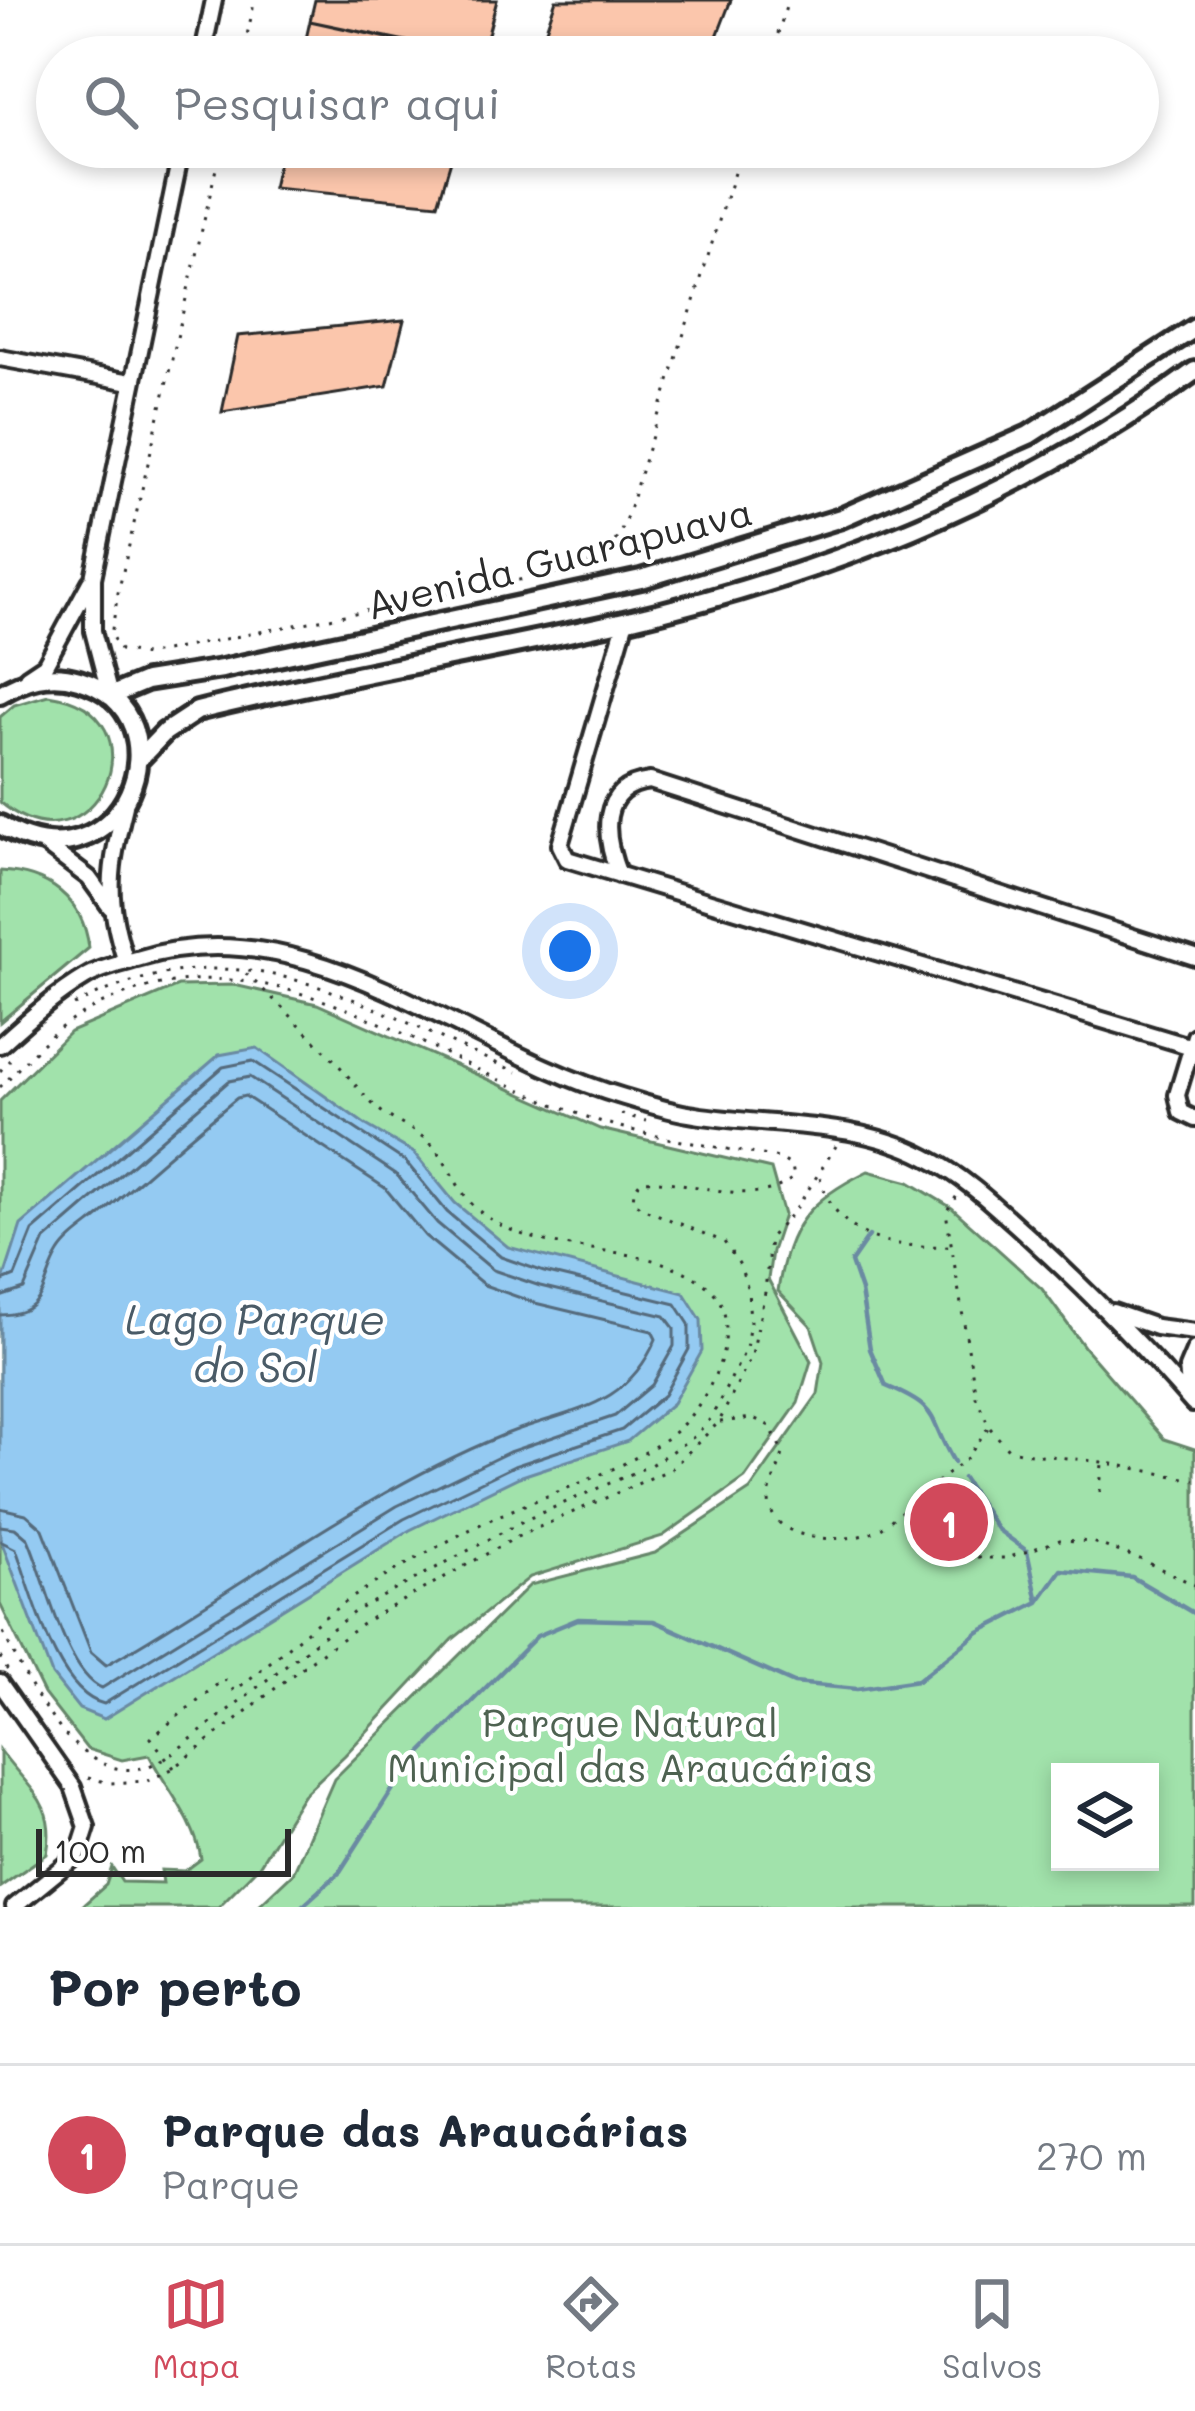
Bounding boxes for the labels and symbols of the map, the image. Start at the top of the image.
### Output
street label: Avenida Guarapuava [361,484,757,630]
your location [540,921,600,981]
water label: Lago Parque do Sol [125,1291,385,1394]
pin: 1 [910,1477,988,1567]
park label: Parque Natural Municipal das Araucárias [387,1696,873,1792]
scale bar [36,1823,291,1876]

